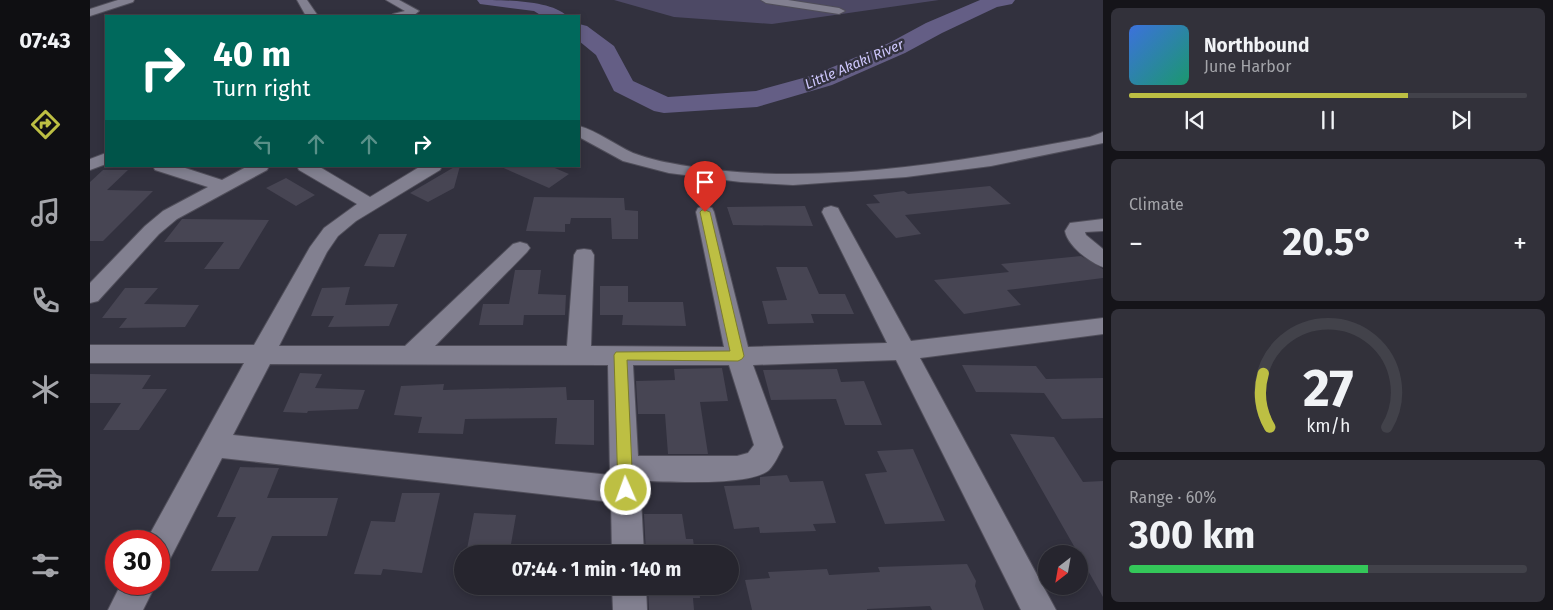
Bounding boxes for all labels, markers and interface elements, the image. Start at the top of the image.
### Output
text: 07:43 [19,27,71,54]
text: 40 m [213,33,291,75]
text: Northbound [1204,34,1309,57]
icon: right [130,35,195,100]
water label: Little Akaki River [802,36,907,93]
text: June Harbor [1204,57,1291,76]
text: Turn right [213,75,310,102]
icon: previous [1181,106,1209,134]
icon: pause [1314,106,1342,134]
icon: next [1447,106,1475,134]
icon: directions [28,107,63,142]
icon: left [249,130,277,158]
icon: ahead [302,130,330,158]
icon: ahead [355,130,383,158]
icon: right [408,130,436,158]
pin [684,161,726,212]
icon: arrive [691,168,719,196]
icon: music [28,195,63,230]
text: Climate [1129,195,1184,214]
text: 20.5° [1282,219,1374,265]
text: − [1129,227,1143,260]
text: + [1513,227,1527,260]
icon: phone [28,283,63,318]
text: 27 [1303,357,1353,420]
icon: climate [28,372,63,407]
text: km/h [1306,415,1350,437]
icon: car [28,460,63,495]
position arrow [599,463,651,515]
text: Range · 60% [1129,488,1216,507]
text: 300 km [1129,512,1255,558]
speed limit sign: 30 [105,530,170,595]
north arrow [1038,545,1088,595]
map controls [1038,545,1088,595]
icon: filters [28,548,63,583]
text: 07:44 · 1 min · 140 m [512,558,681,581]

